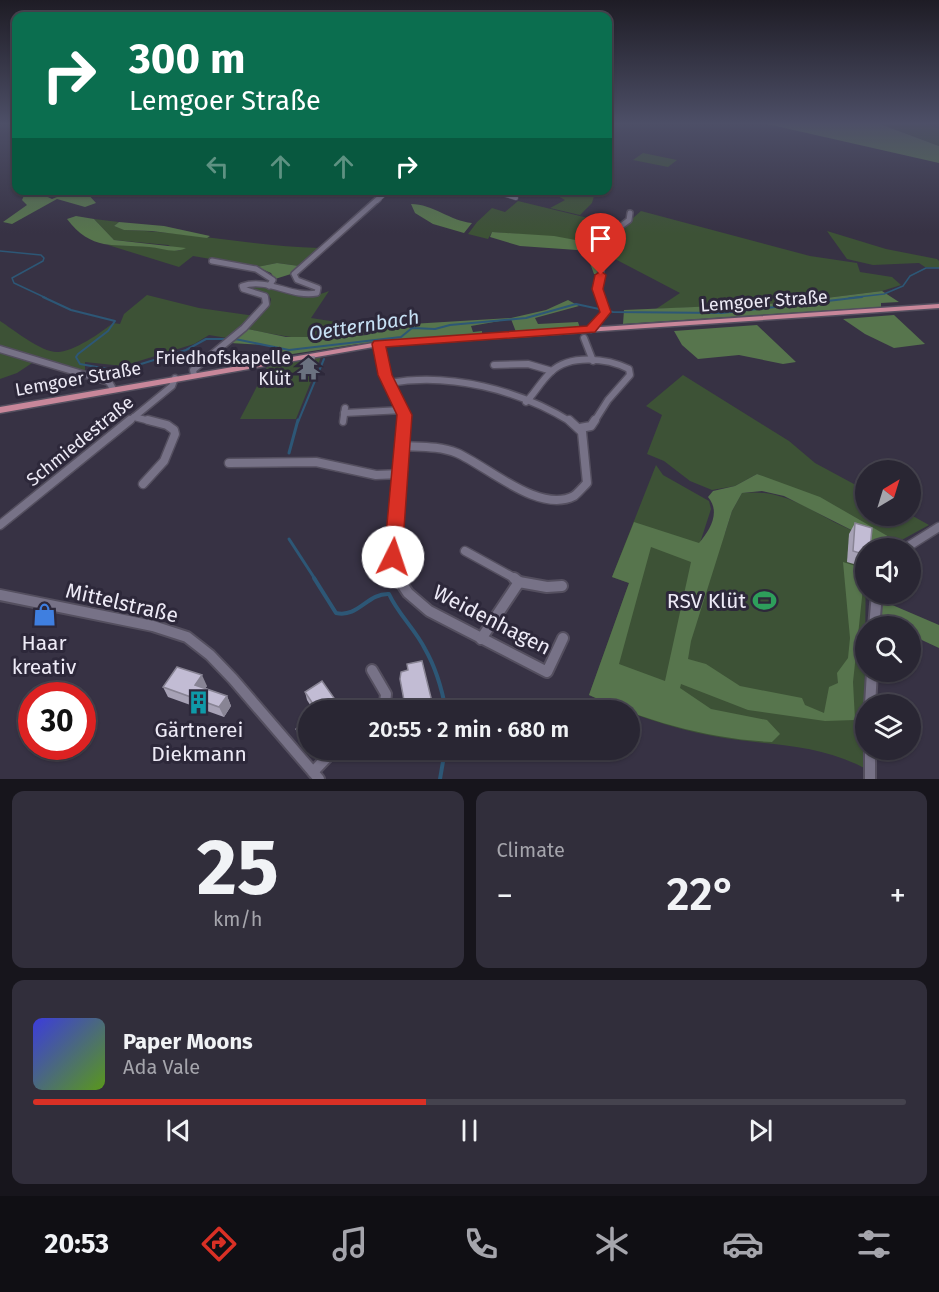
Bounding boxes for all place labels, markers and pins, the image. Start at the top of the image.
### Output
pin [575,213,626,275]
place label: Friedhofskapelle Klüt [155,347,291,390]
temple icon: Friedhofskapelle Klüt [296,355,322,381]
place label: RSV Klüt [667,588,746,614]
sports icon: RSV Klüt [751,588,777,614]
shop icon: Haar kreativ [31,602,57,628]
place label: Haar kreativ [12,630,77,680]
building icon: Gärtnerei Diekmann [186,689,212,715]
place label: Gärtnerei Diekmann [151,717,247,767]

